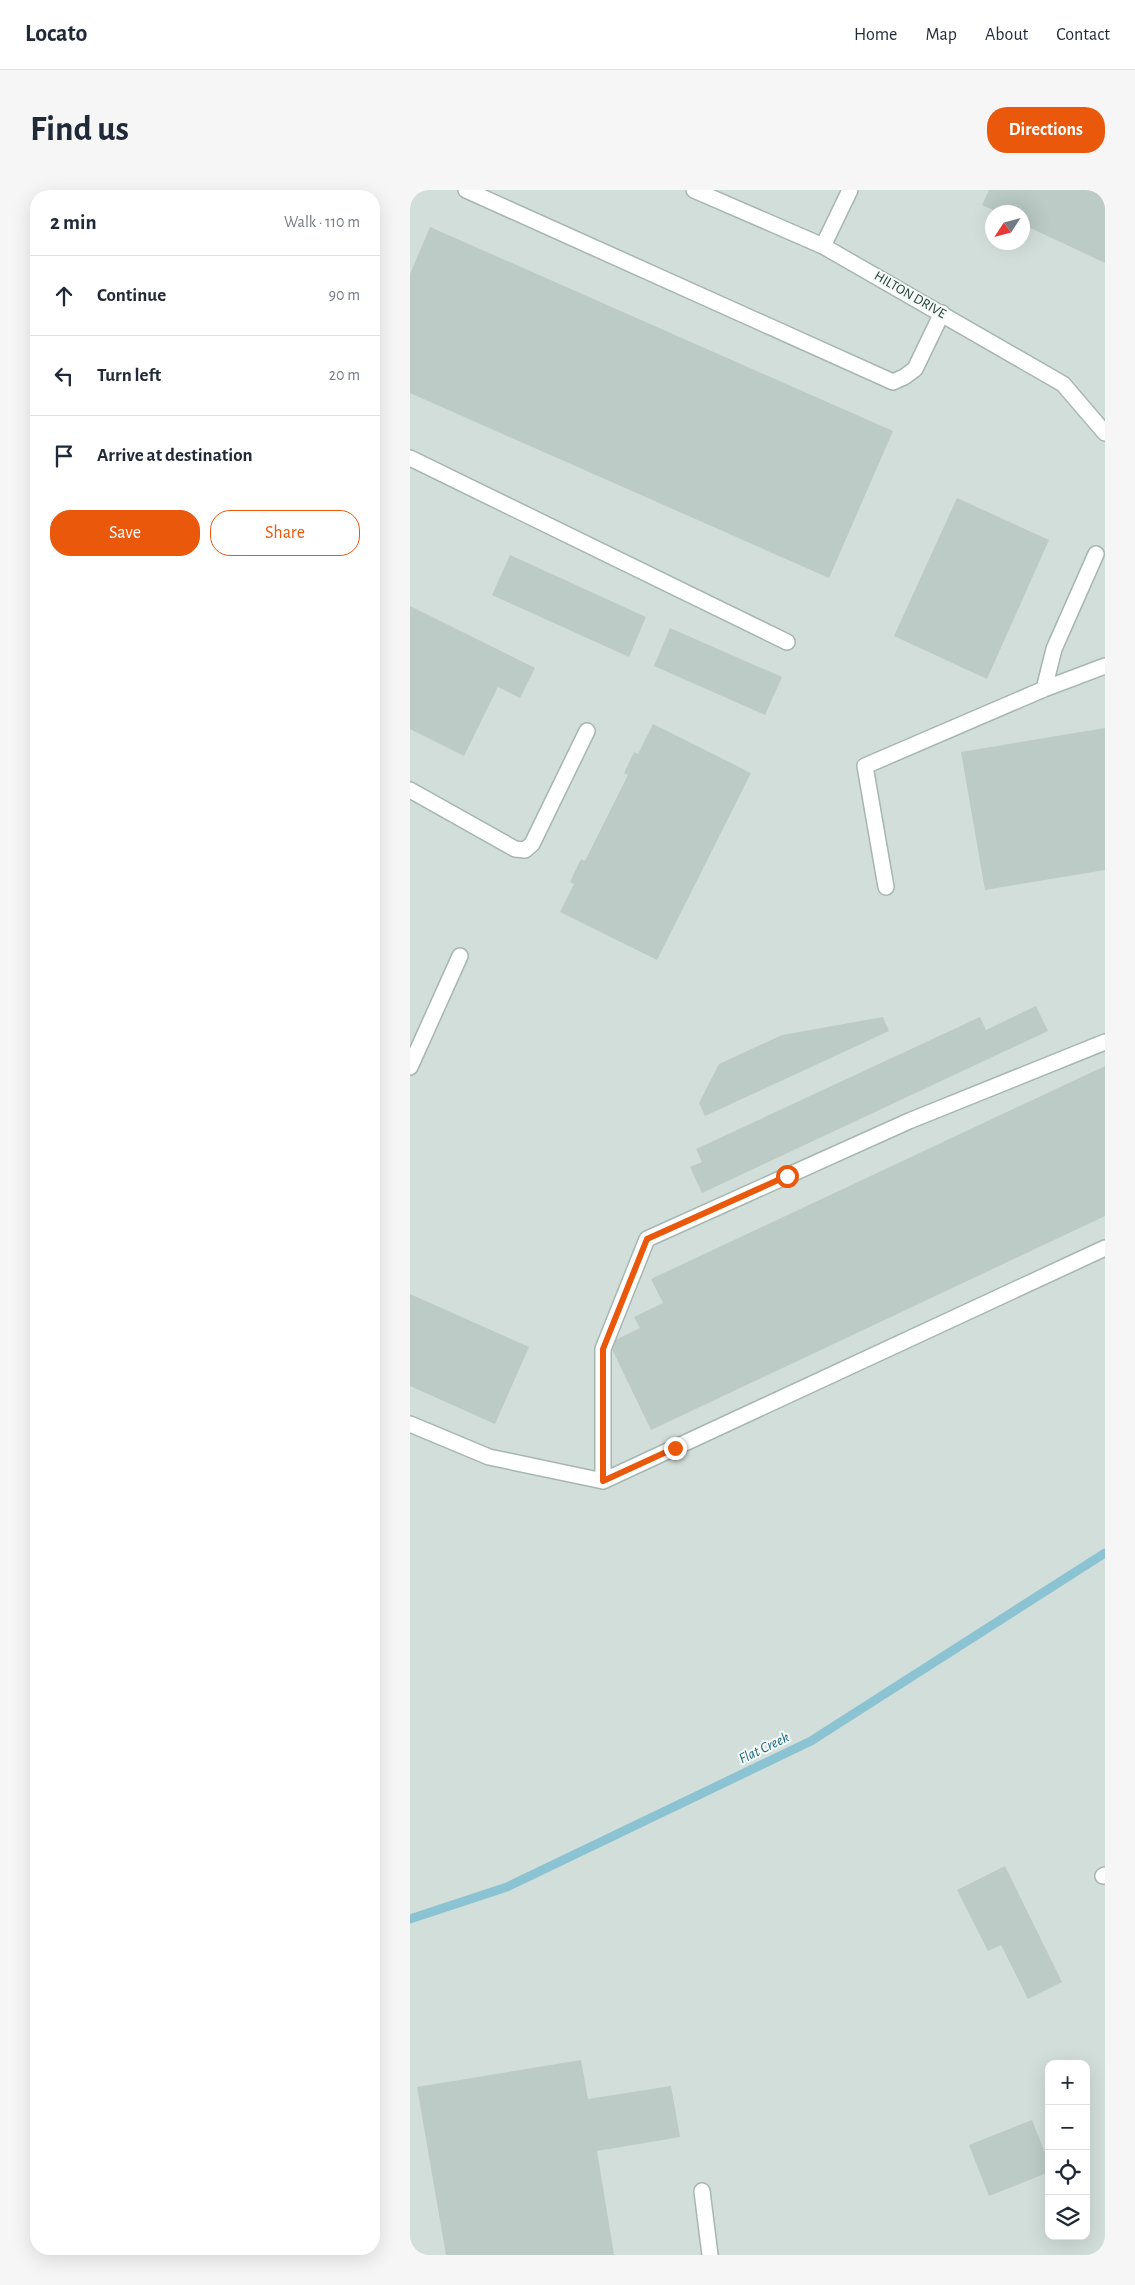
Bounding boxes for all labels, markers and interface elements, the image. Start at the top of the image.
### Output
text: Locato [25,22,87,46]
text: Home [854,26,897,44]
text: Map [925,26,957,44]
text: About [985,26,1028,44]
text: Contact [1056,26,1110,44]
button: Directions [987,107,1105,153]
text: Find us [30,112,129,147]
north arrow [985,205,1030,250]
text: 2 min [50,212,97,233]
text: Walk · 110 m [284,214,360,230]
street label: HILTON DRIVE [872,269,949,321]
icon: ahead [50,282,78,310]
text: Continue [97,286,166,305]
text: 90 m [329,287,360,303]
icon: left [50,362,78,390]
text: Turn left [97,366,161,385]
text: 20 m [329,367,360,383]
icon: arrive [50,442,78,470]
text: Arrive at destination [97,446,253,465]
button: Save [50,510,200,556]
button: Share [210,510,360,556]
route start [776,1165,799,1188]
route end [664,1437,687,1460]
water label: Flat Creek [736,1729,792,1767]
map controls [1045,2060,1090,2240]
button: + [1045,2060,1090,2105]
button: − [1045,2105,1090,2150]
button: locate [1045,2150,1090,2195]
button: layers [1045,2195,1090,2240]

